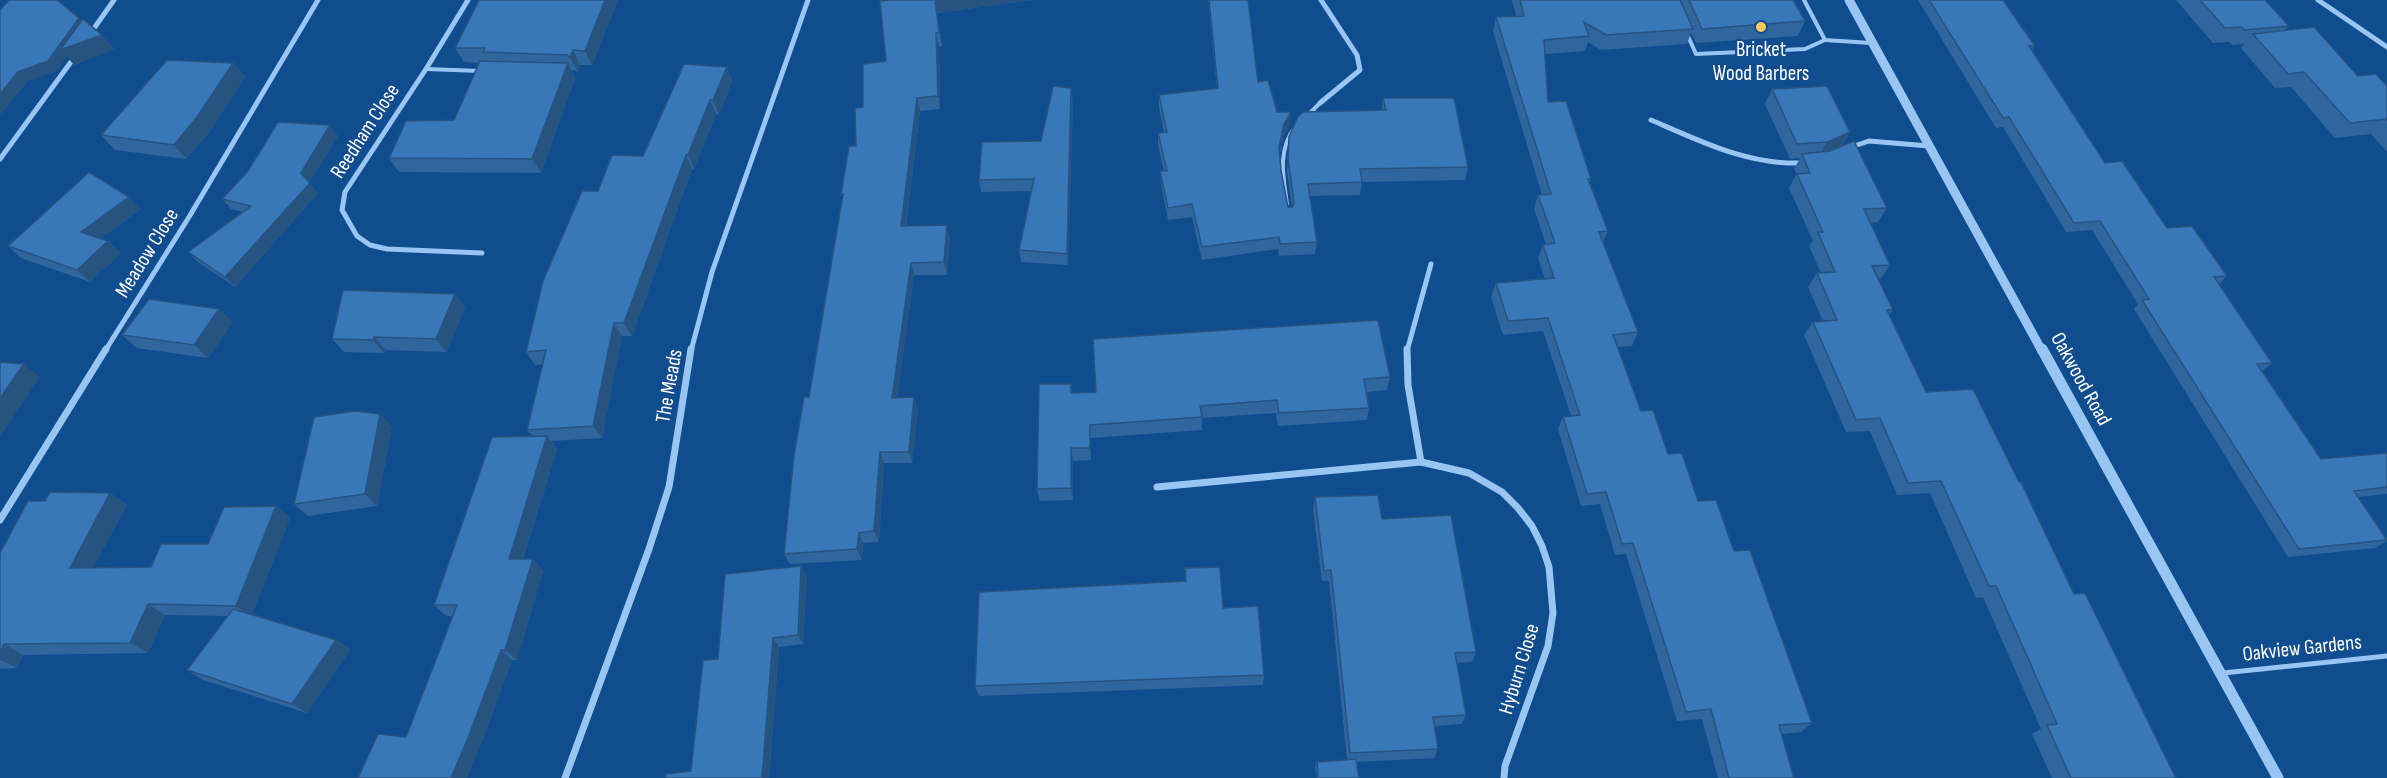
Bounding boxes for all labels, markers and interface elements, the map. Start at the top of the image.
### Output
marker: Bricket Wood Barbers [1754,20,1768,34]
place label: Bricket Wood Barbers [1713,37,1809,86]
street label: Reedham Close [325,79,405,183]
street label: Meadow Close [110,204,184,302]
street label: Oakwood Road [2045,328,2117,430]
street label: The Meads [650,347,688,425]
street label: Hyburn Close [1493,621,1545,717]
street label: Oakview Gardens [2241,629,2363,667]

